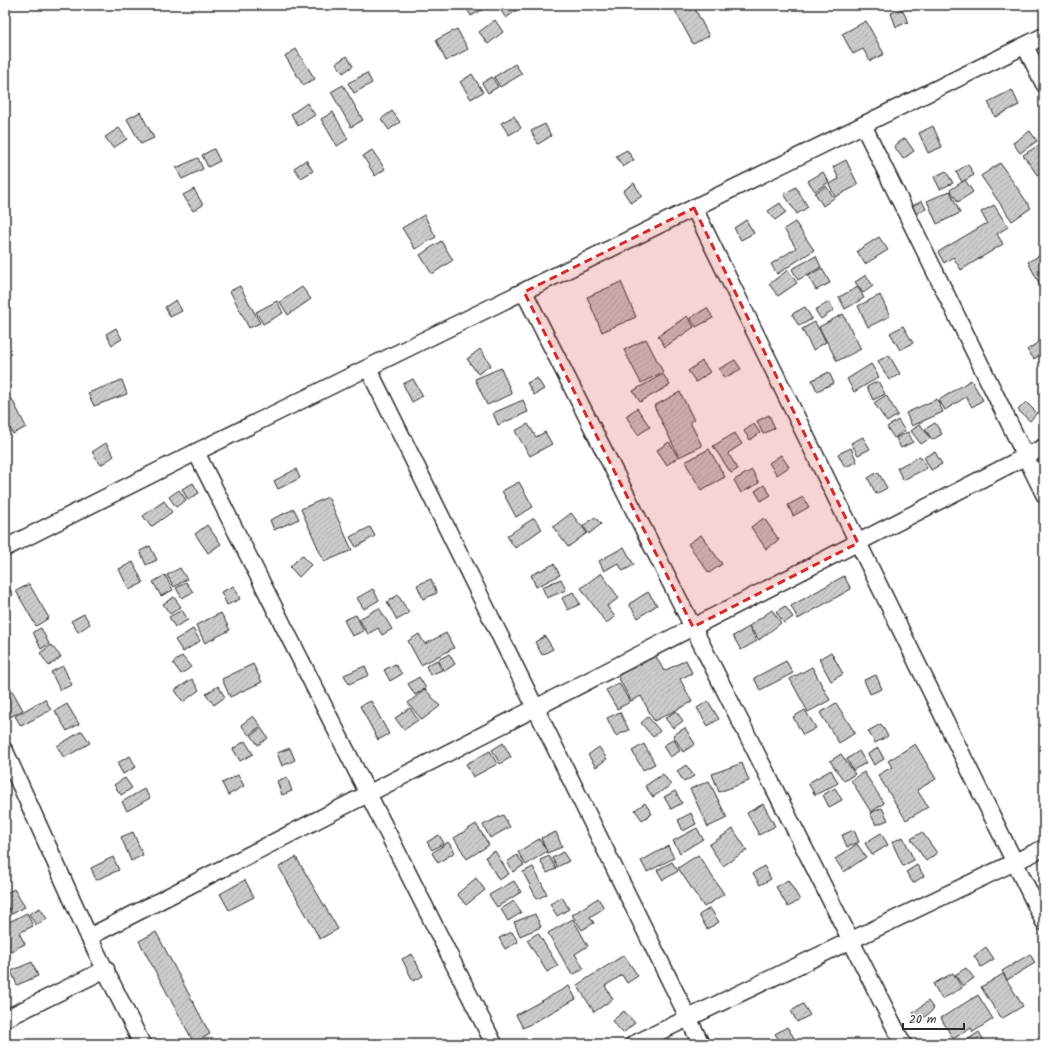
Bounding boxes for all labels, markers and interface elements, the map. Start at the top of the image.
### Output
scale bar [903,1005,964,1031]
text: 20 m [909,1010,937,1029]

